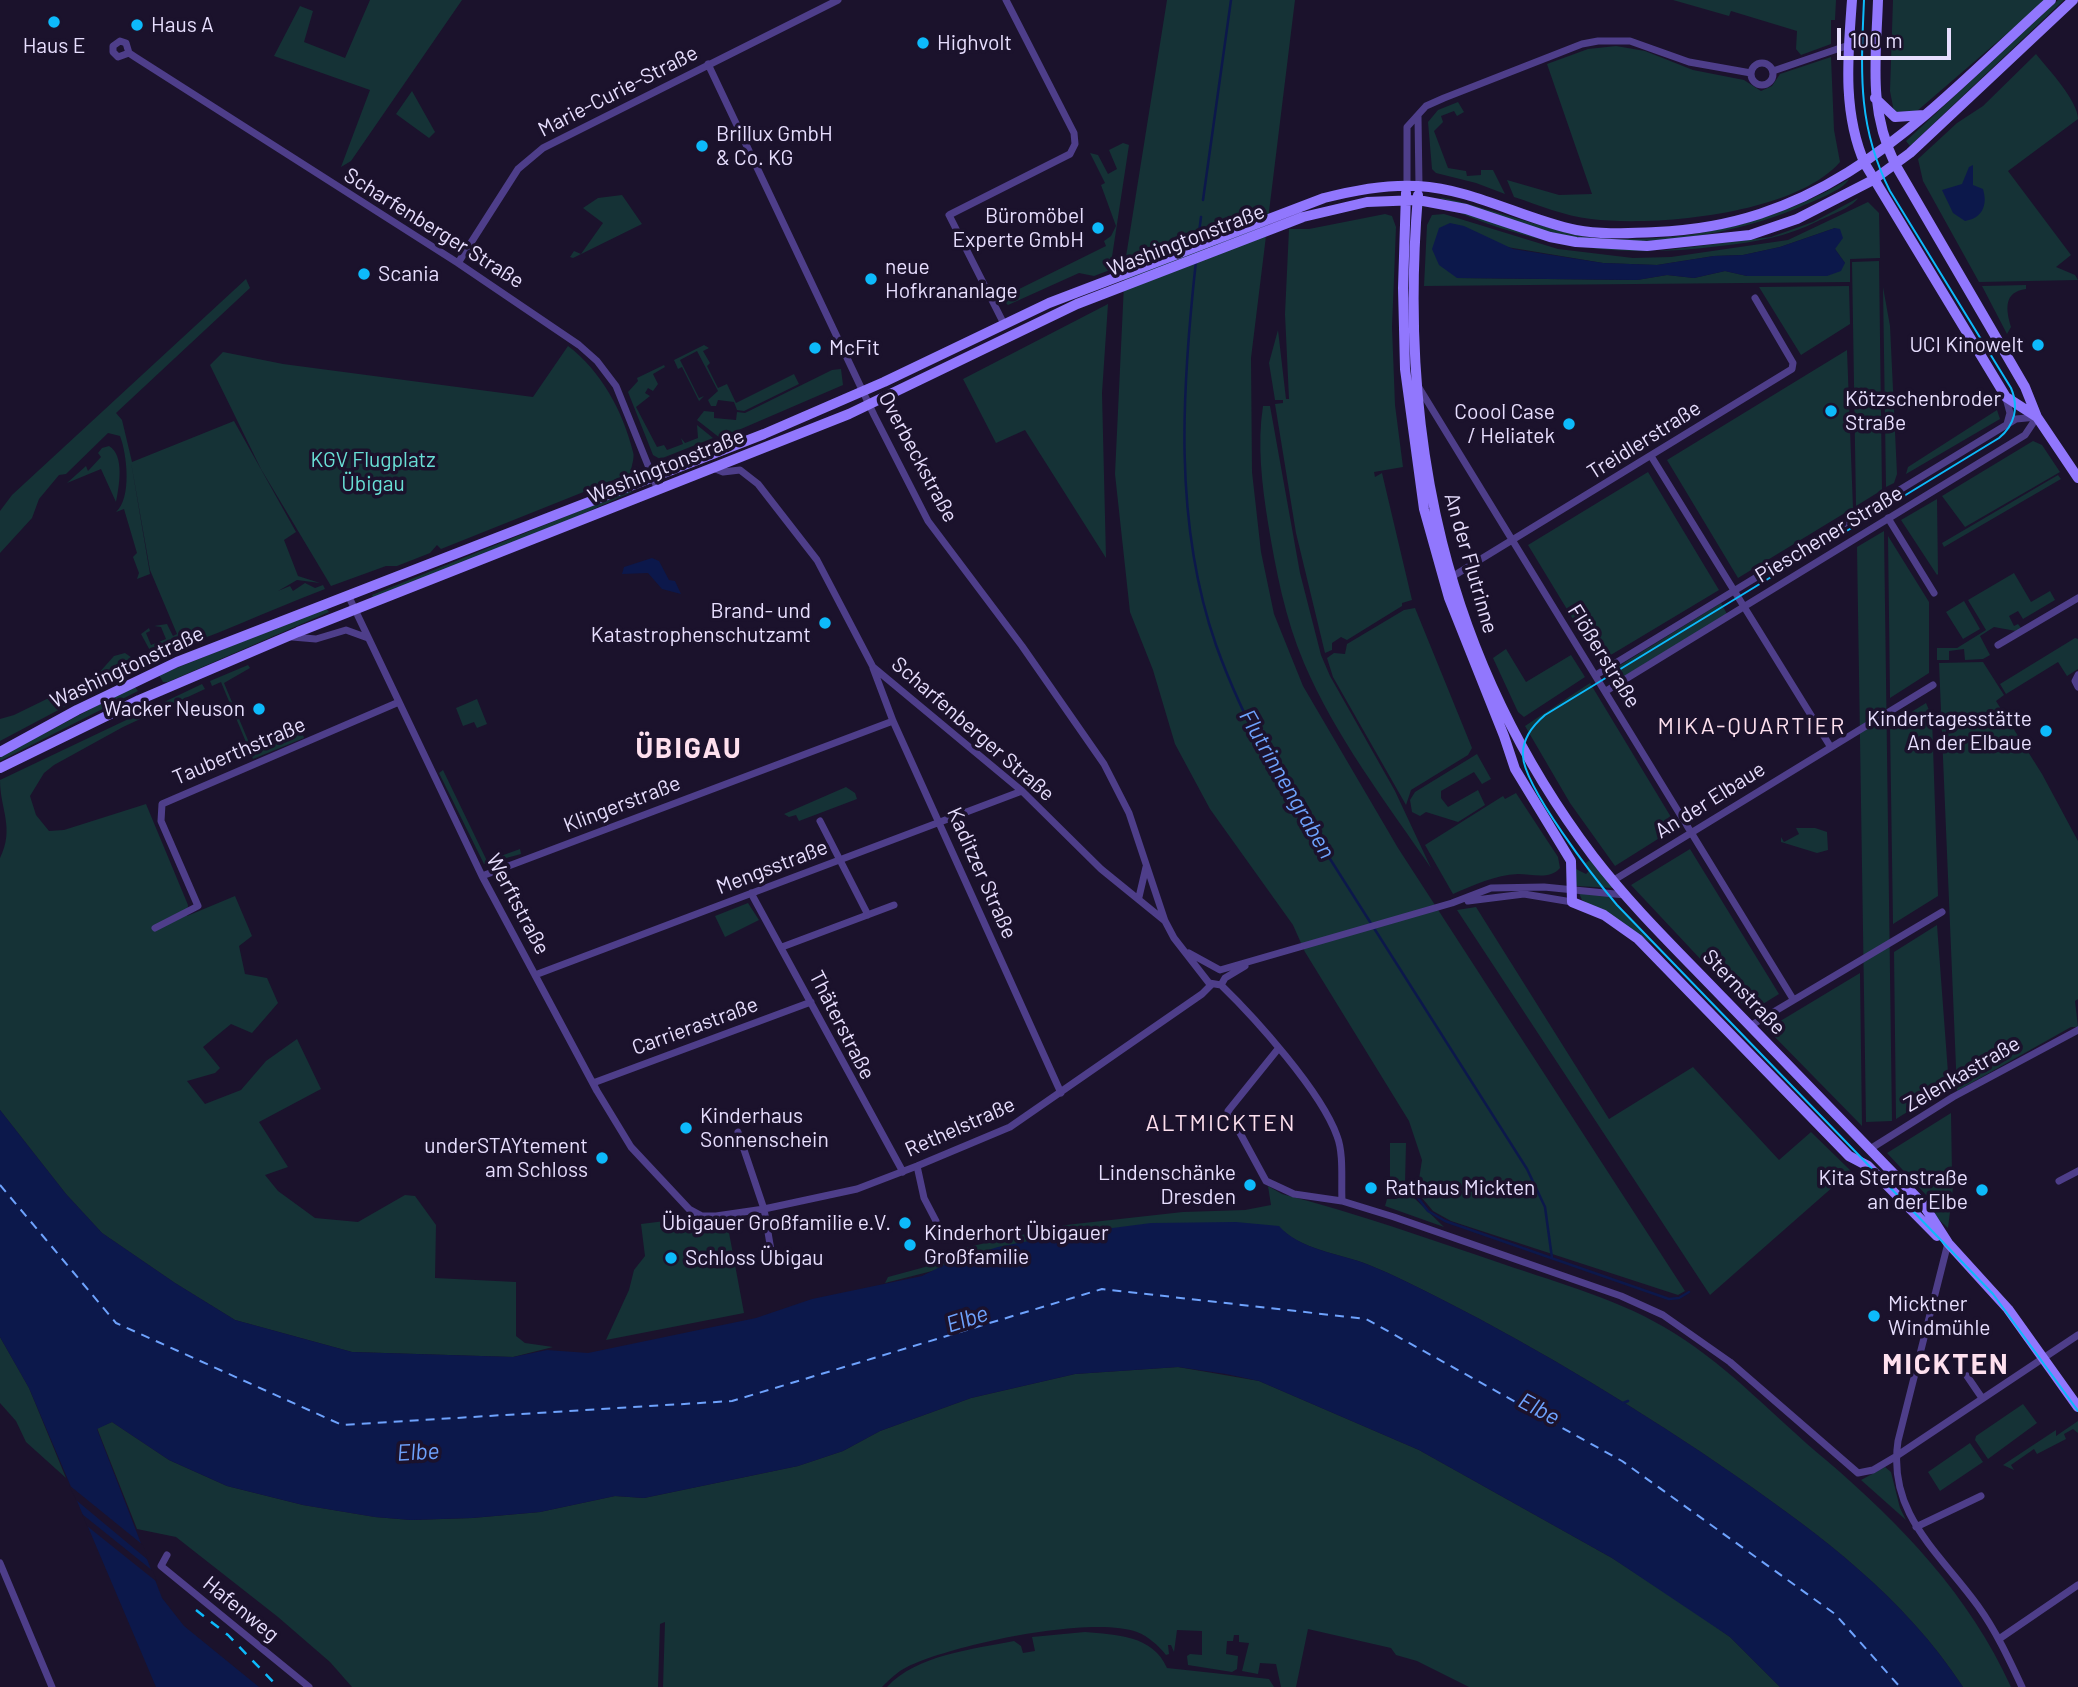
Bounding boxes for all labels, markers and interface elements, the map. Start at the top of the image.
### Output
place label: Haus A [151,12,214,38]
marker: Haus E [46,14,62,30]
scale bar [1840,14,1954,58]
marker: Haus A [129,17,145,33]
text: 100 m [1850,27,1903,52]
place label: Highvolt [937,30,1012,56]
place label: Haus E [23,33,85,59]
marker: Highvolt [915,35,931,51]
street label: Marie-Curie-Straße [534,40,702,142]
place label: Brillux GmbH & Co. KG [716,121,833,171]
marker: Brillux GmbH & Co. KG [694,138,710,154]
street label: Scharfenberger Straße [339,162,529,294]
street label: Washingtonstraße [1104,198,1268,282]
place label: Büromöbel Experte GmbH [953,203,1084,253]
marker: Büromöbel Experte GmbH [1090,220,1106,236]
place label: neue Hofkrananlage [885,254,1018,304]
place label: Scania [378,261,439,287]
marker: Scania [356,266,372,282]
marker: neue Hofkrananlage [863,271,879,287]
place label: UCI Kinowelt [1909,332,2024,358]
place label: McFit [829,335,880,361]
marker: UCI Kinowelt [2030,337,2046,353]
marker: McFit [807,340,823,356]
place label: Kötzschenbroder Straße [1845,386,2001,436]
street label: Overbeckstraße [873,387,963,527]
street label: Treidlerstraße [1583,395,1705,485]
place label: Coool Case / Heliatek [1454,399,1555,449]
marker: Kötzschenbroder Straße [1823,403,1839,419]
marker: Coool Case / Heliatek [1561,416,1577,432]
street label: Washingtonstraße [584,423,748,509]
park label: KGV Flugplatz Übigau [310,447,436,497]
street label: Pieschener Straße [1751,480,1907,588]
street label: An der Flutrinne [1439,490,1503,636]
place label: Brand- und Katastrophenschutzamt [591,598,811,648]
street label: Flößerstraße [1562,600,1646,712]
marker: Brand- und Katastrophenschutzamt [817,615,833,631]
street label: Washingtonstraße [46,620,208,714]
street label: Scharfenberger Straße [886,651,1060,807]
place label: Wacker Neuson [103,696,245,722]
marker: Wacker Neuson [251,701,267,717]
water label: Flutrinnengraben [1233,705,1341,863]
place label: Kindertagesstätte An der Elbaue [1867,706,2032,756]
street label: Tauberthstraße [169,712,309,790]
district label: MIKA-QUARTIER [1659,712,1845,740]
marker: Kindertagesstätte An der Elbaue [2038,723,2054,739]
district label: ÜBIGAU [636,732,742,766]
street label: An der Elbaue [1650,756,1770,844]
street label: Klingerstraße [560,770,684,838]
street label: Kaditzer Straße [942,803,1022,943]
street label: Mengsstraße [713,834,831,900]
street label: Werftstraße [481,849,555,959]
street label: Sternstraße [1697,944,1791,1040]
street label: Thäterstraße [804,966,880,1084]
street label: Carrierastraße [628,992,762,1060]
street label: Zelenkastraße [1899,1031,2025,1117]
street label: Rethelstraße [901,1092,1019,1162]
place label: Kinderhaus Sonnenschein [700,1103,829,1153]
district label: ALTMICKTEN [1147,1109,1295,1137]
marker: Kinderhaus Sonnenschein [678,1120,694,1136]
place label: underSTAYtement am Schloss [424,1133,588,1183]
marker: underSTAYtement am Schloss [594,1150,610,1166]
place label: Lindenschänke Dresden [1098,1160,1236,1210]
place label: Kita Sternstraße an der Elbe [1819,1165,1968,1215]
place label: Rathaus Mickten [1385,1175,1535,1201]
marker: Lindenschänke Dresden [1242,1177,1258,1193]
marker: Rathaus Mickten [1363,1180,1379,1196]
marker: Kita Sternstraße an der Elbe [1974,1182,1990,1198]
place label: Übigauer Großfamilie e.V. [662,1210,891,1236]
marker: Übigauer Großfamilie e.V. [897,1215,913,1231]
place label: Kinderhort Übigauer Großfamilie [924,1220,1109,1270]
marker: Kinderhort Übigauer Großfamilie [902,1237,918,1253]
place label: Schloss Übigau [685,1245,824,1271]
marker: Schloss Übigau [663,1250,679,1266]
place label: Micktner Windmühle [1888,1291,1990,1341]
water label: Elbe [943,1299,991,1339]
marker: Micktner Windmühle [1866,1308,1882,1324]
district label: MICKTEN [1883,1348,2009,1382]
water label: Elbe [1514,1387,1564,1431]
water label: Elbe [396,1437,440,1467]
street label: Hafenweg [198,1571,284,1647]

